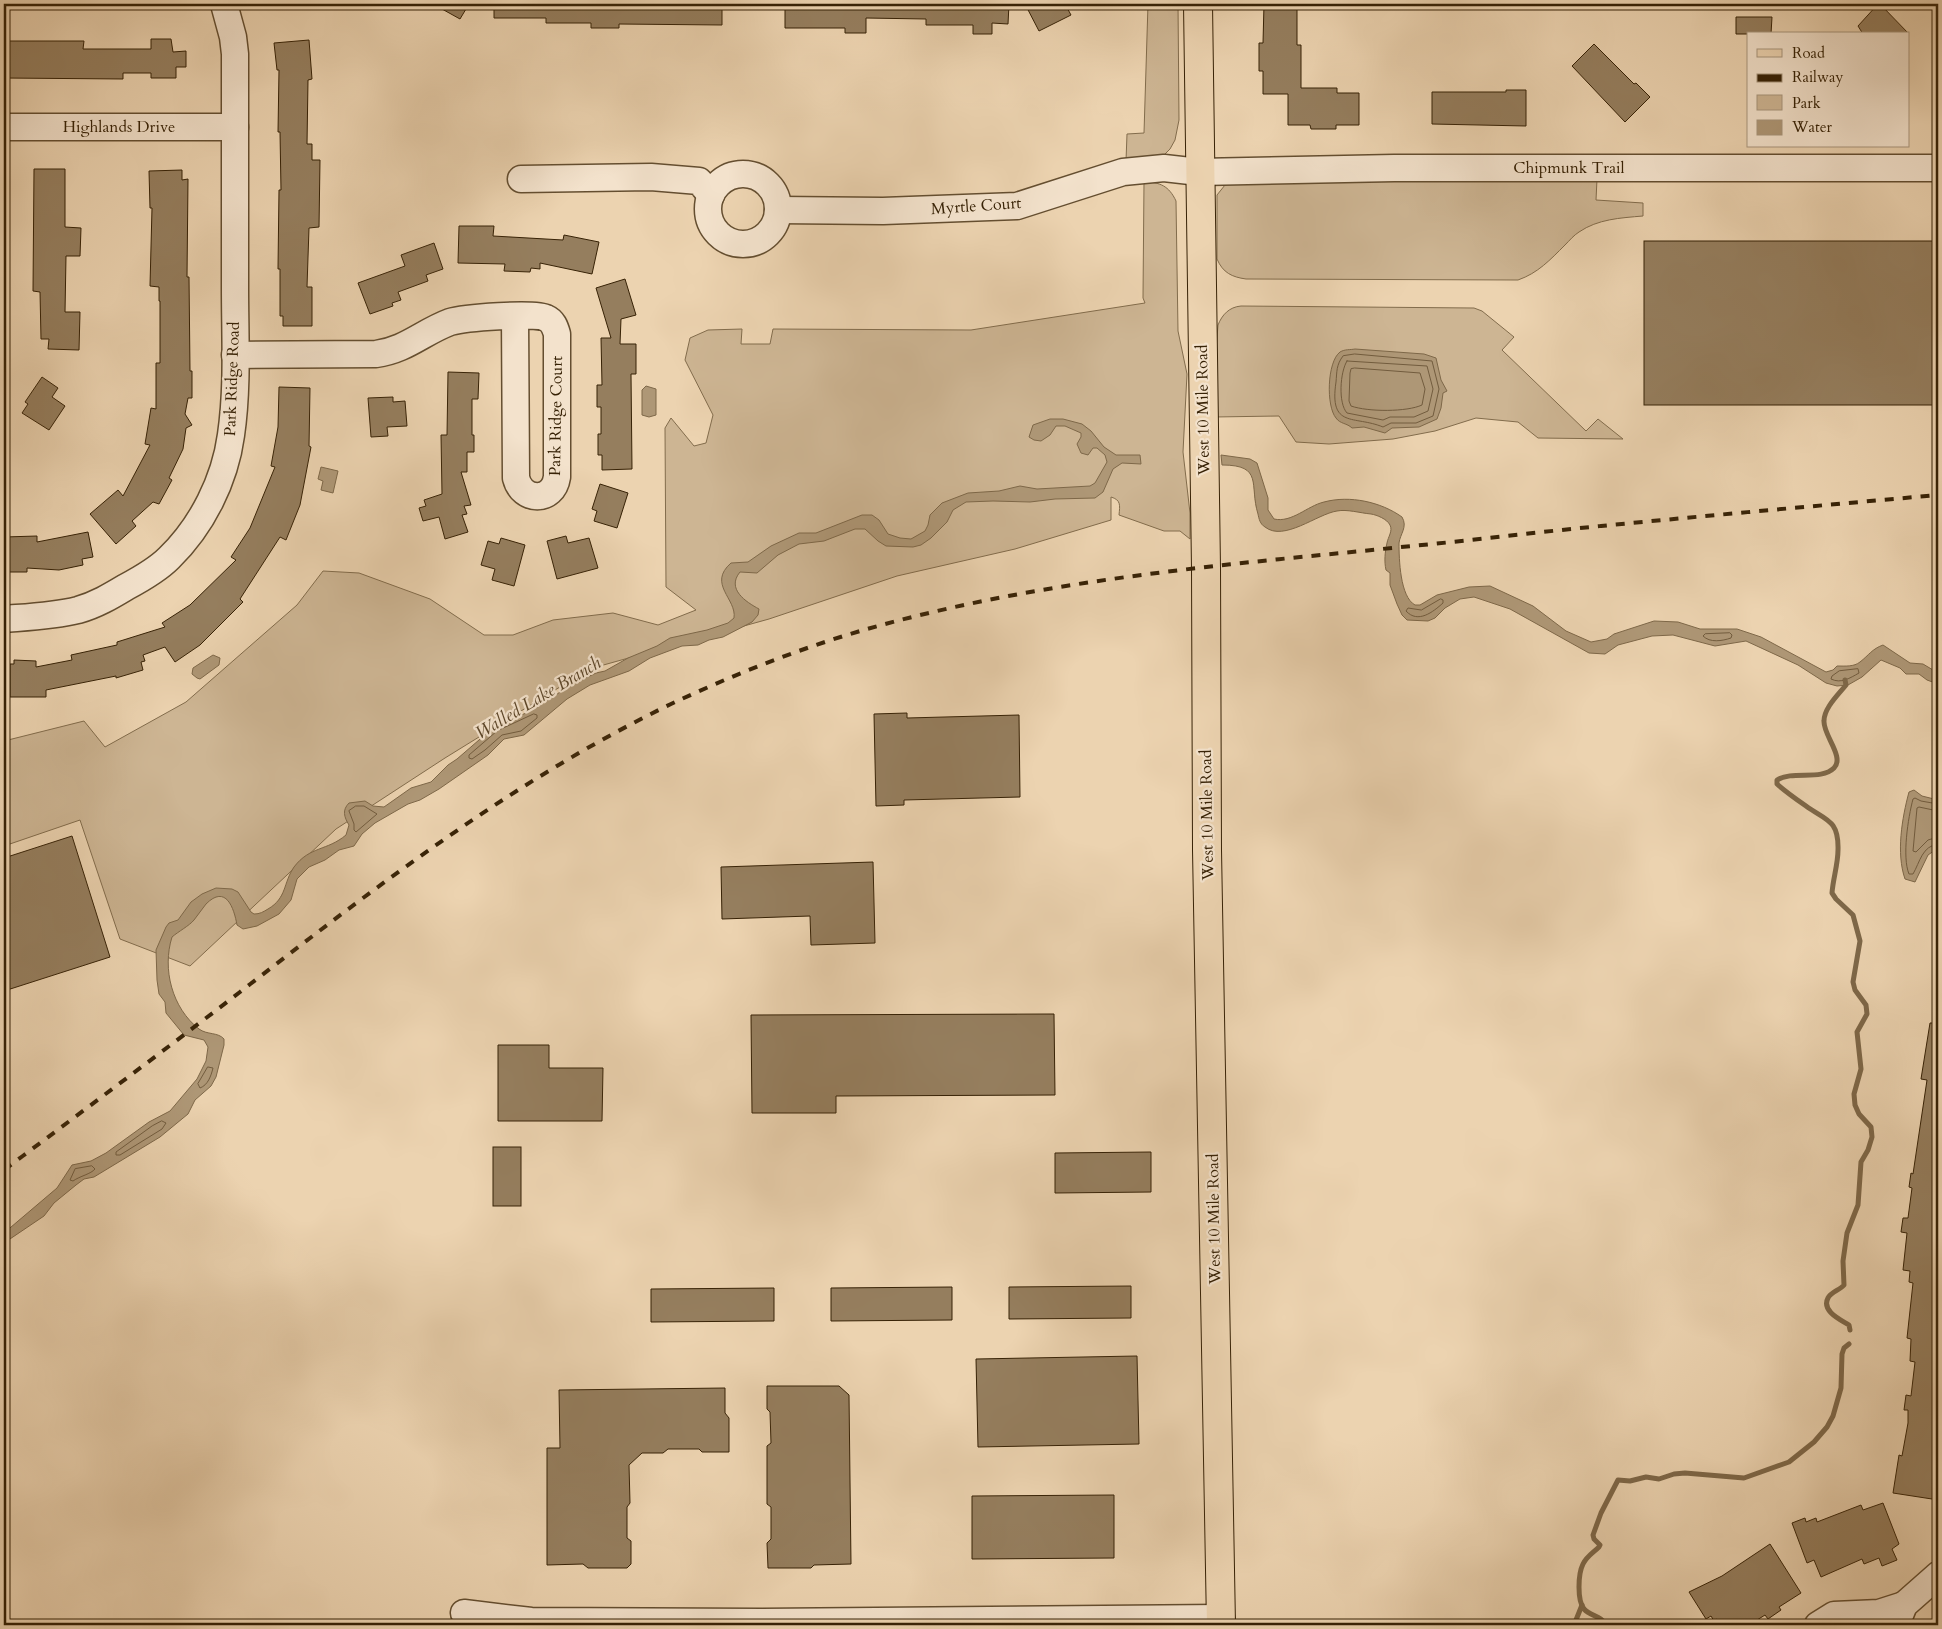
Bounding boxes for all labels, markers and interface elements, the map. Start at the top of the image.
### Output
legend [1747,32,1910,148]
text: Road [1792,43,1825,63]
text: Railway [1792,67,1843,87]
text: Park [1792,93,1821,113]
street label: Highlands Drive [63,116,175,138]
text: Water [1791,117,1833,137]
street label: Chipmunk Trail [1513,157,1625,179]
street label: Myrtle Court [930,192,1022,220]
street label: Park Ridge Road [219,321,245,437]
street label: West 10 Mile Road [1191,344,1215,477]
street label: Park Ridge Court [544,356,568,476]
water label: Walled Lake Branch [470,650,606,745]
street label: West 10 Mile Road [1195,749,1219,882]
street label: West 10 Mile Road [1202,1153,1226,1286]

